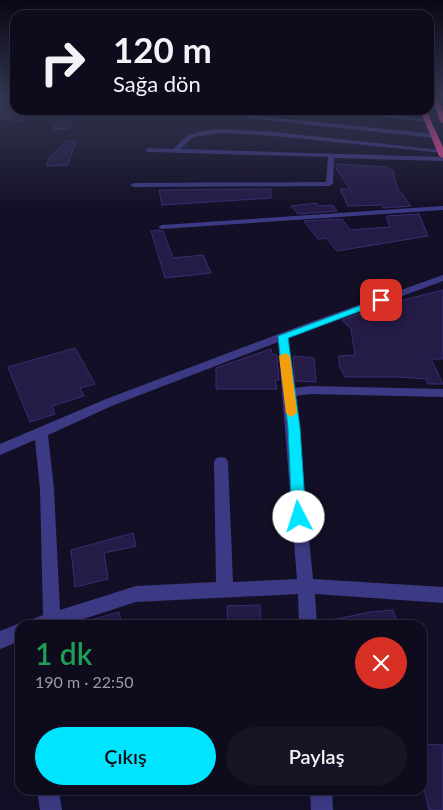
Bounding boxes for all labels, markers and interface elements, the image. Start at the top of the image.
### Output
text: 120 m [113,28,212,70]
icon: right [30,30,95,95]
text: Sağa dön [113,70,201,97]
pin [360,279,402,321]
icon: arrive [367,286,395,314]
position arrow [272,490,324,542]
text: 1 dk [35,635,92,671]
button: close [355,637,407,689]
text: 190 m · 22:50 [35,672,134,691]
button: Çıkış [35,727,216,785]
button: Paylaş [226,727,407,785]

